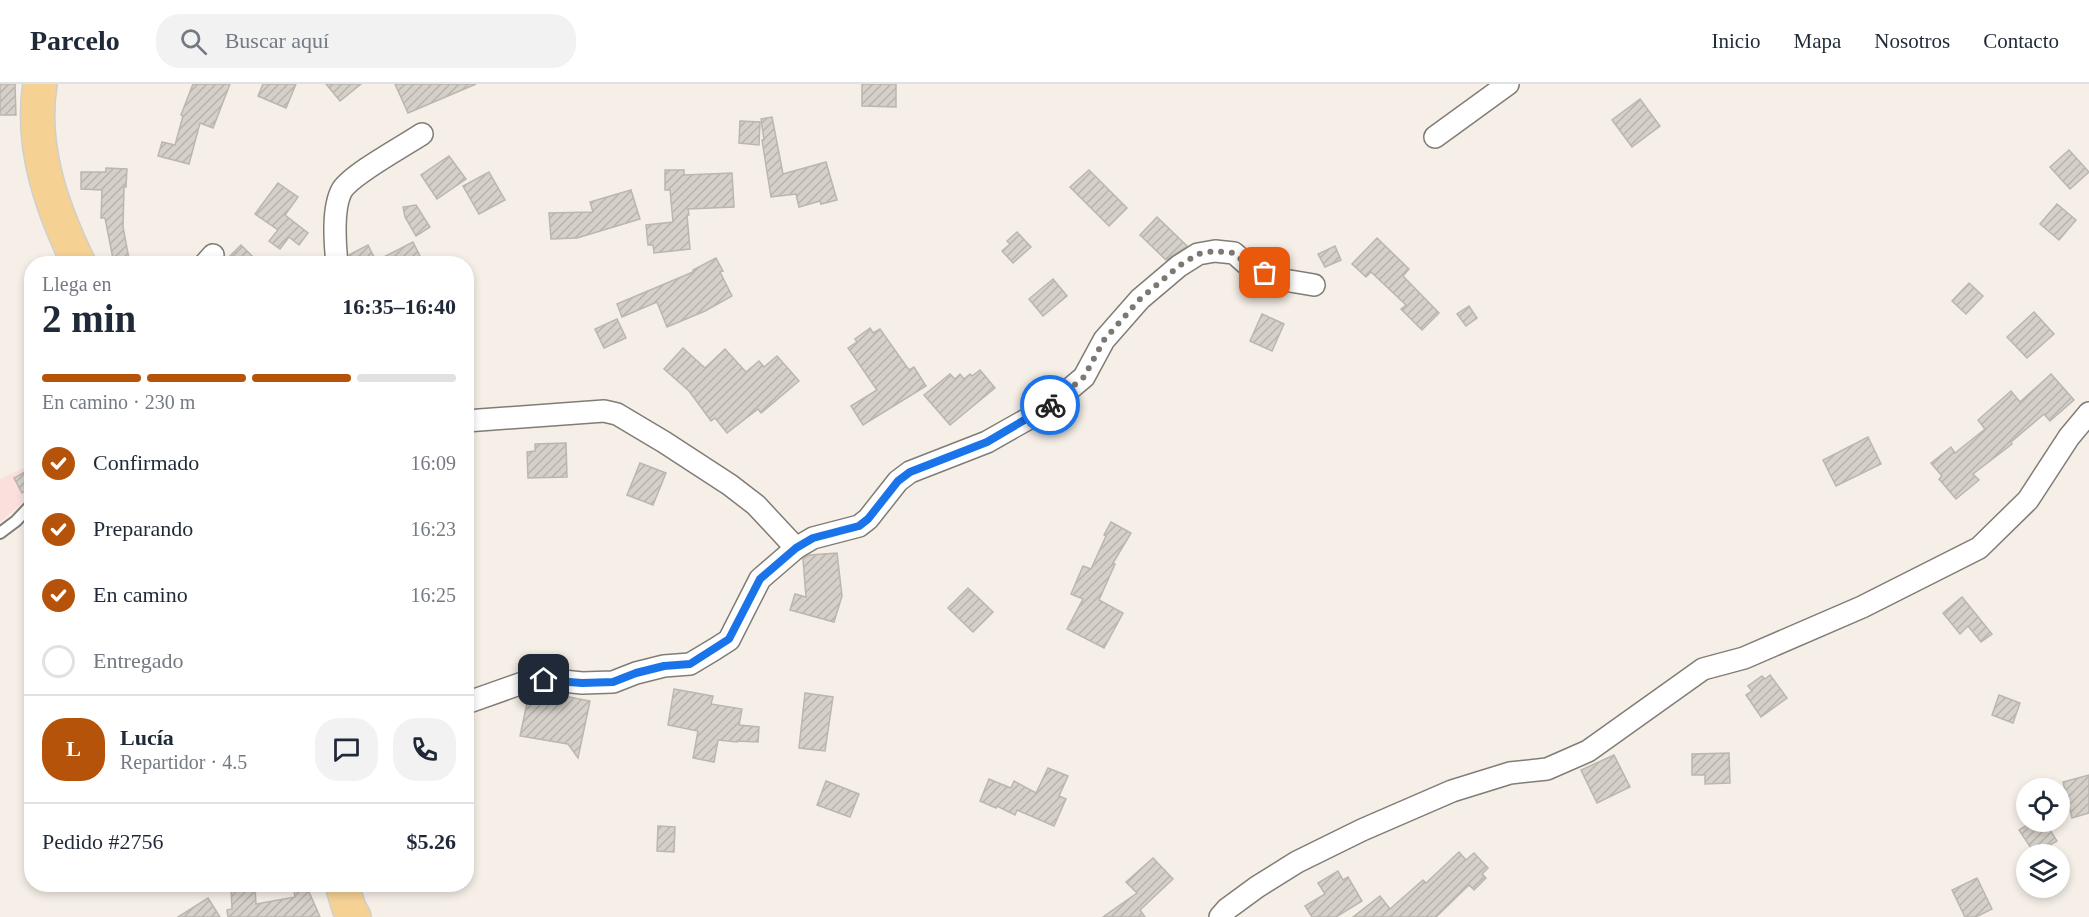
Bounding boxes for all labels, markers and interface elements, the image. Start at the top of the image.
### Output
search box [156,14,576,68]
text: Parcelo [30,25,120,56]
icon: search [177,25,210,58]
text: Buscar aquí [225,28,329,53]
text: Inicio [1712,29,1761,53]
text: Mapa [1794,29,1841,53]
text: Nosotros [1874,29,1950,53]
text: Contacto [1983,29,2059,53]
pin [1239,247,1290,298]
icon: bag [1248,256,1281,289]
text: Llega en [42,273,111,295]
text: 16:35–16:40 [342,294,456,319]
text: 2 min [42,297,136,340]
courier [1020,375,1080,435]
icon: bike [1034,389,1067,422]
text: En camino · 230 m [42,391,195,413]
icon: check [42,447,75,480]
text: Confirmado [93,450,199,475]
text: 16:09 [410,452,456,474]
icon: check [42,513,75,546]
text: Preparando [93,516,193,541]
text: 16:23 [410,518,456,540]
icon: check [42,579,75,612]
text: En camino [93,582,188,607]
text: 16:25 [410,584,456,606]
text: Entregado [93,648,183,673]
pin [518,654,569,705]
icon: home [527,663,560,696]
button: chat [315,718,378,781]
button: phone [393,718,456,781]
text: Lucía [120,725,174,750]
text: L [66,736,81,761]
text: Repartidor · 4.5 [120,751,247,773]
map controls [2016,778,2070,898]
button: locate [2016,778,2070,832]
text: Pedido #2756 [42,829,164,854]
text: $5.26 [407,829,456,854]
button: layers [2016,844,2070,898]

